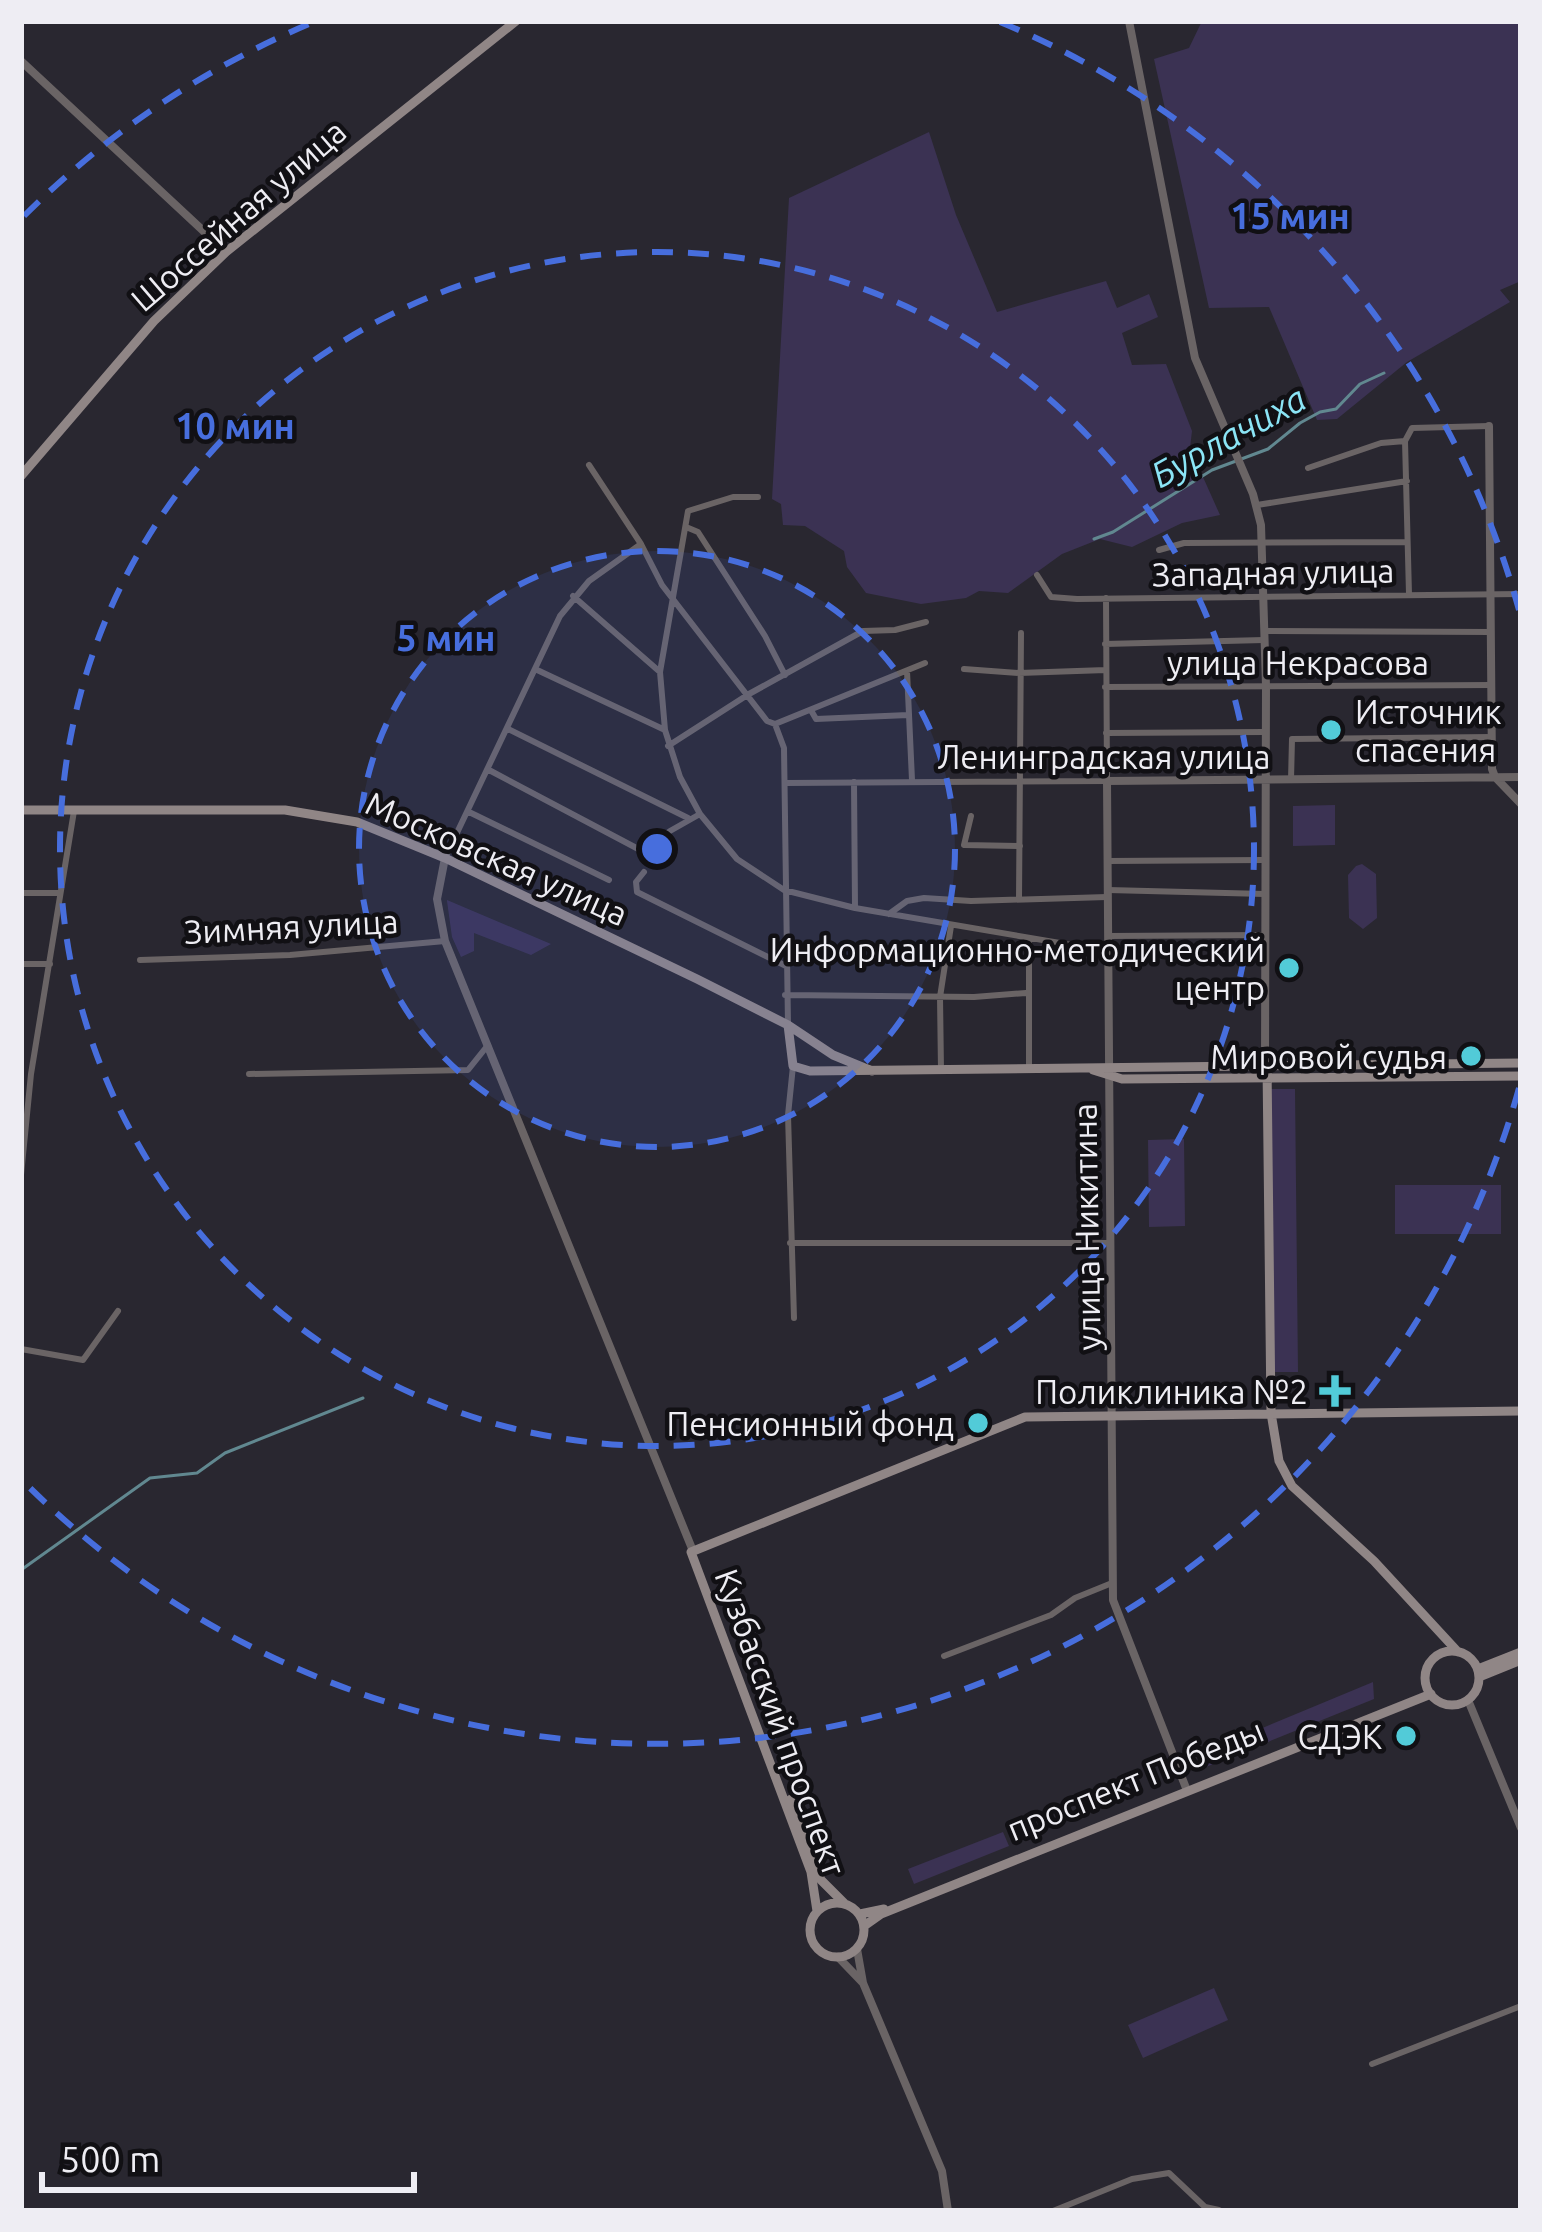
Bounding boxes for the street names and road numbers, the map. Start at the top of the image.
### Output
street label: Шоссейная улица [123,112,353,318]
street label: Западная улица [1151,551,1395,593]
street label: улица Некрасова [1167,644,1429,681]
street label: Ленинградская улица [938,738,1270,775]
street label: Московская улица [361,784,633,932]
street label: Зимняя улица [183,902,399,950]
street label: улица Никитина [1065,1103,1107,1351]
street label: Кузбасский проспект [708,1564,854,1880]
street label: проспект Победы [1002,1711,1268,1847]

